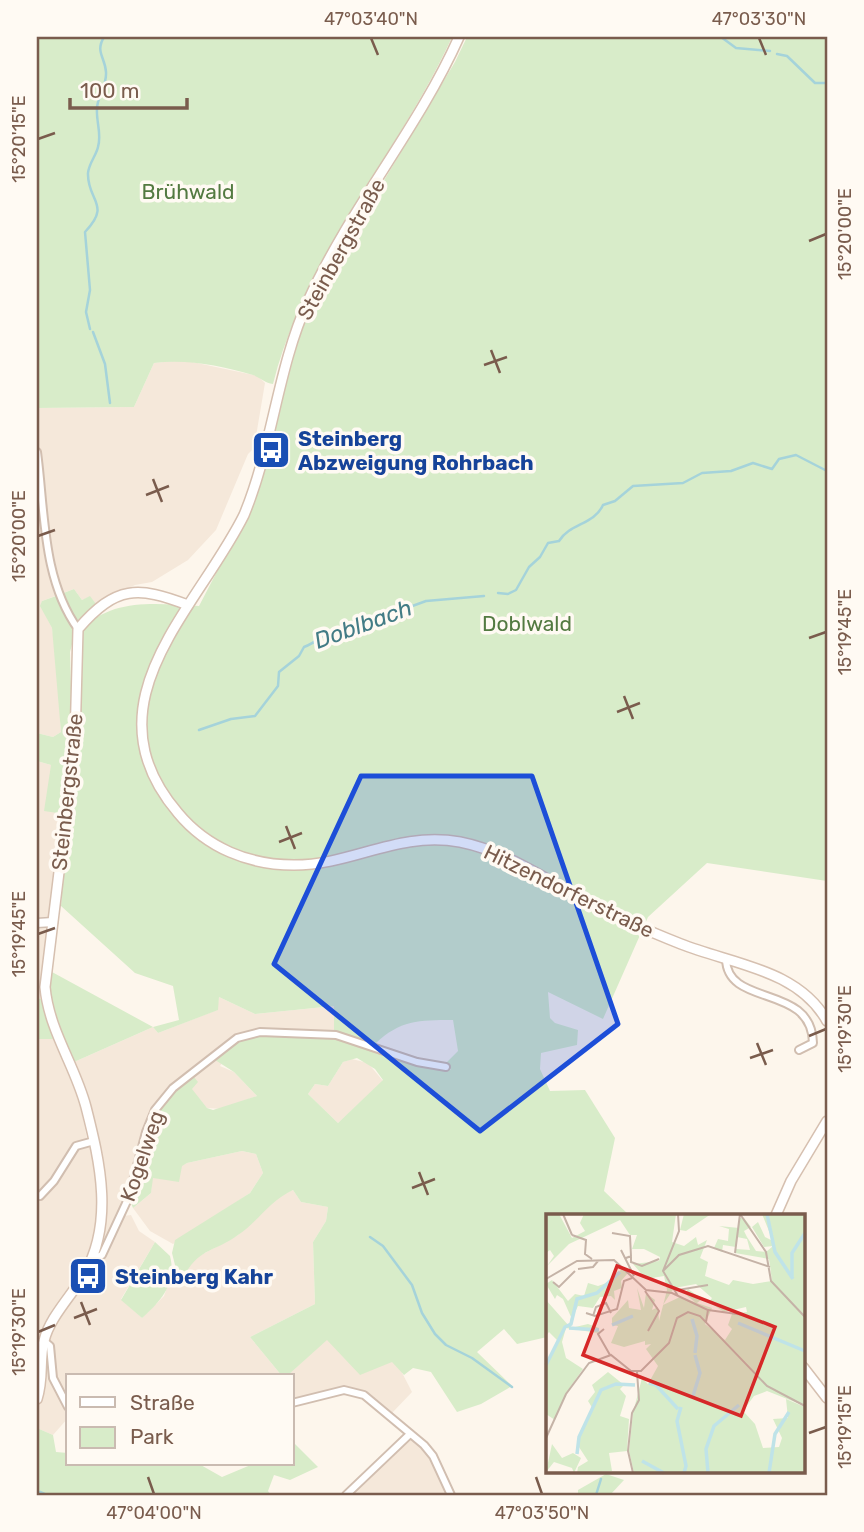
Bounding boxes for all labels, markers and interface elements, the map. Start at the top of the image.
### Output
text: 47°03'40"N [324,8,418,30]
text: 47°03'30"N [712,8,806,30]
scale bar [70,66,187,110]
text: 100 m [80,78,139,103]
text: 15°20'15"E [8,95,30,183]
street label: Steinbergstraße [292,174,390,324]
park label: Brühwald [141,179,235,204]
text: 15°20'00"E [834,188,856,280]
place label: Steinberg Abzweigung Rohrbach [298,426,534,475]
bus stop icon: Steinberg Abzweigung Rohrbach [250,429,292,471]
text: 15°20'00"E [8,490,30,582]
text: 15°19'45"E [834,589,856,675]
water label: Doblbach [310,593,416,655]
park label: Doblwald [482,611,572,636]
street label: Steinbergstraße [46,712,88,872]
street label: Hitzendorferstraße [480,839,658,943]
text: 15°19'45"E [8,891,30,977]
text: 15°19'30"E [834,985,856,1073]
street label: Kogelweg [115,1107,169,1205]
inset map [546,1214,804,1472]
bus stop icon: Steinberg Kahr [67,1255,109,1297]
place label: Steinberg Kahr [115,1264,273,1289]
text: 15°19'30"E [8,1288,30,1376]
legend [66,1374,294,1466]
text: 15°19'15"E [834,1385,856,1469]
text: Straße [130,1390,195,1415]
text: Park [130,1424,174,1449]
text: 47°04'00"N [106,1502,202,1524]
text: 47°03'50"N [495,1502,589,1524]

